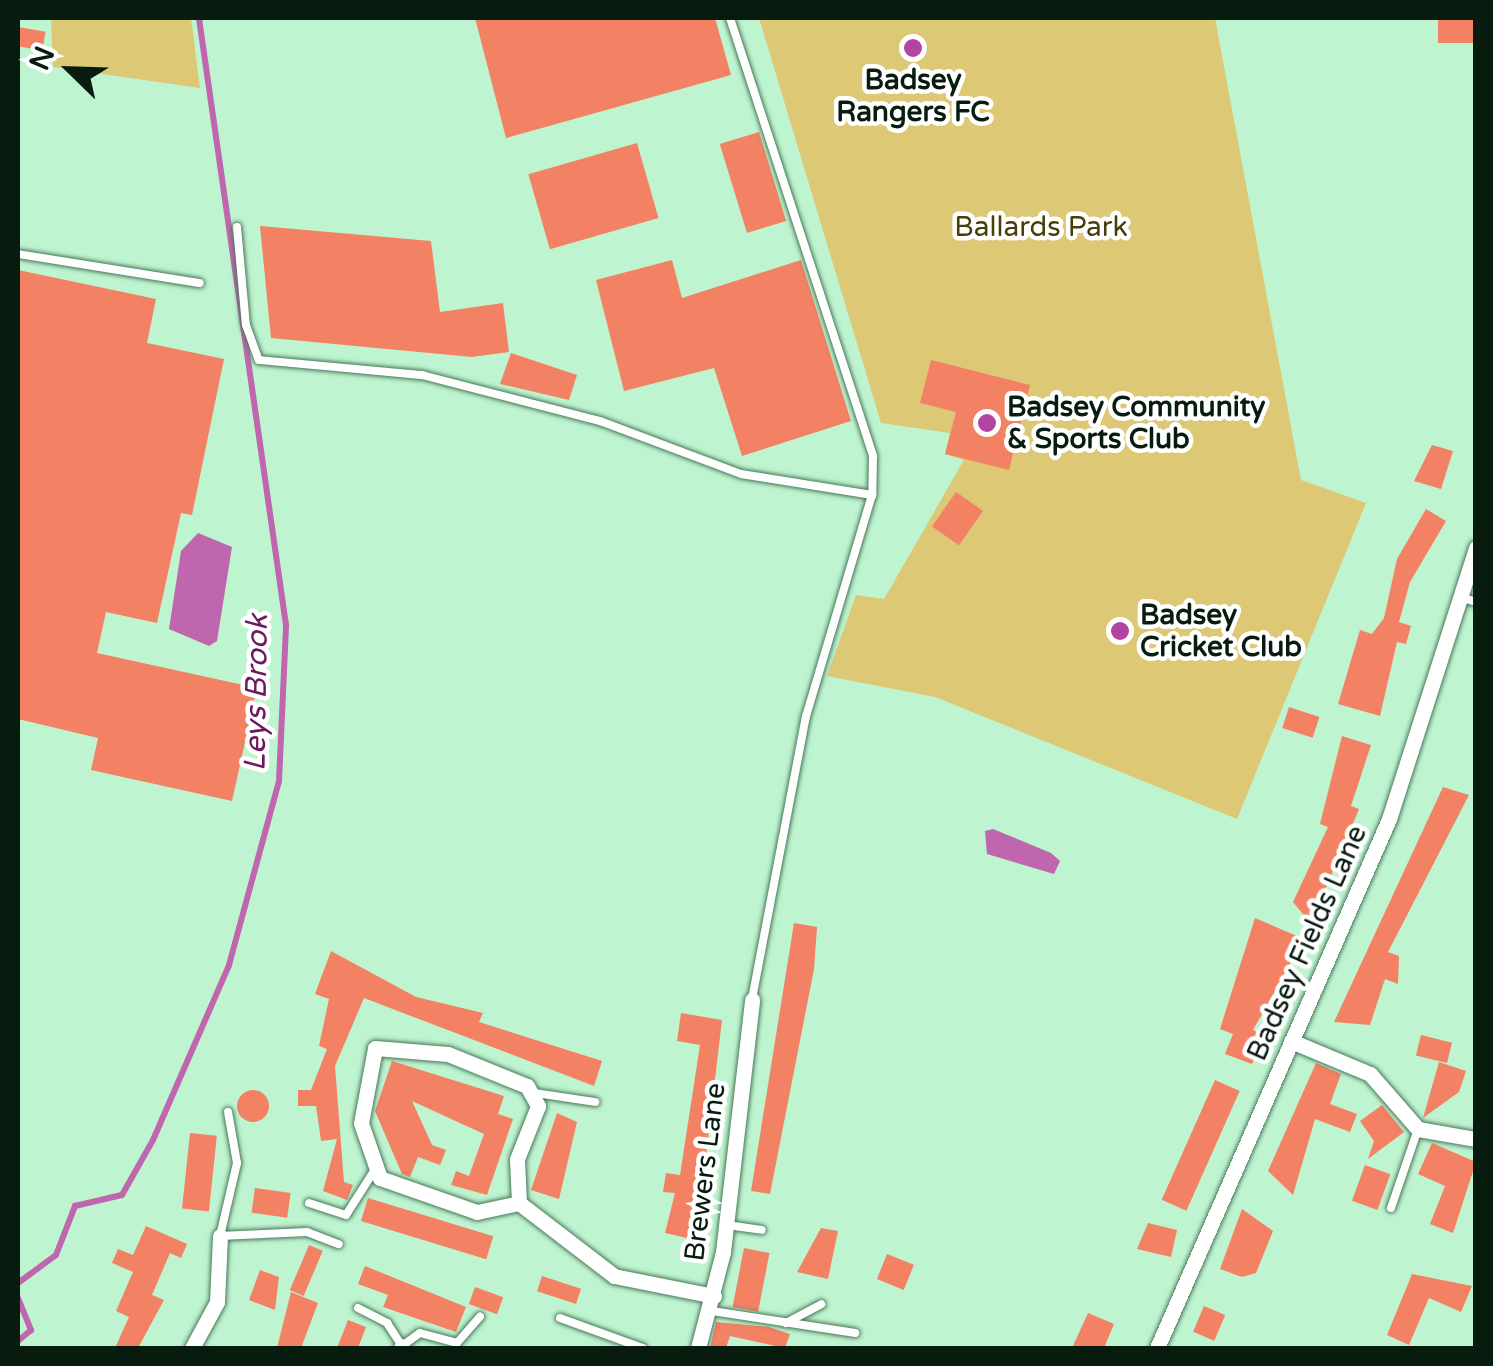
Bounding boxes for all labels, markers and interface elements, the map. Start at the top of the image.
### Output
north arrow [20,20,120,120]
marker: Badsey Rangers FC [902,37,924,59]
text: N [22,41,62,75]
place label: Badsey Rangers FC [836,63,990,129]
park label: Ballards Park [954,210,1128,244]
place label: Badsey Community & Sports Club [1007,390,1265,456]
marker: Badsey Community & Sports Club [976,412,998,434]
place label: Badsey Cricket Club [1140,598,1302,664]
water label: Leys Brook [238,614,276,772]
marker: Badsey Cricket Club [1109,620,1131,642]
street label: Badsey Fields Lane [1240,820,1374,1066]
street label: Brewers Lane [677,1081,733,1263]

